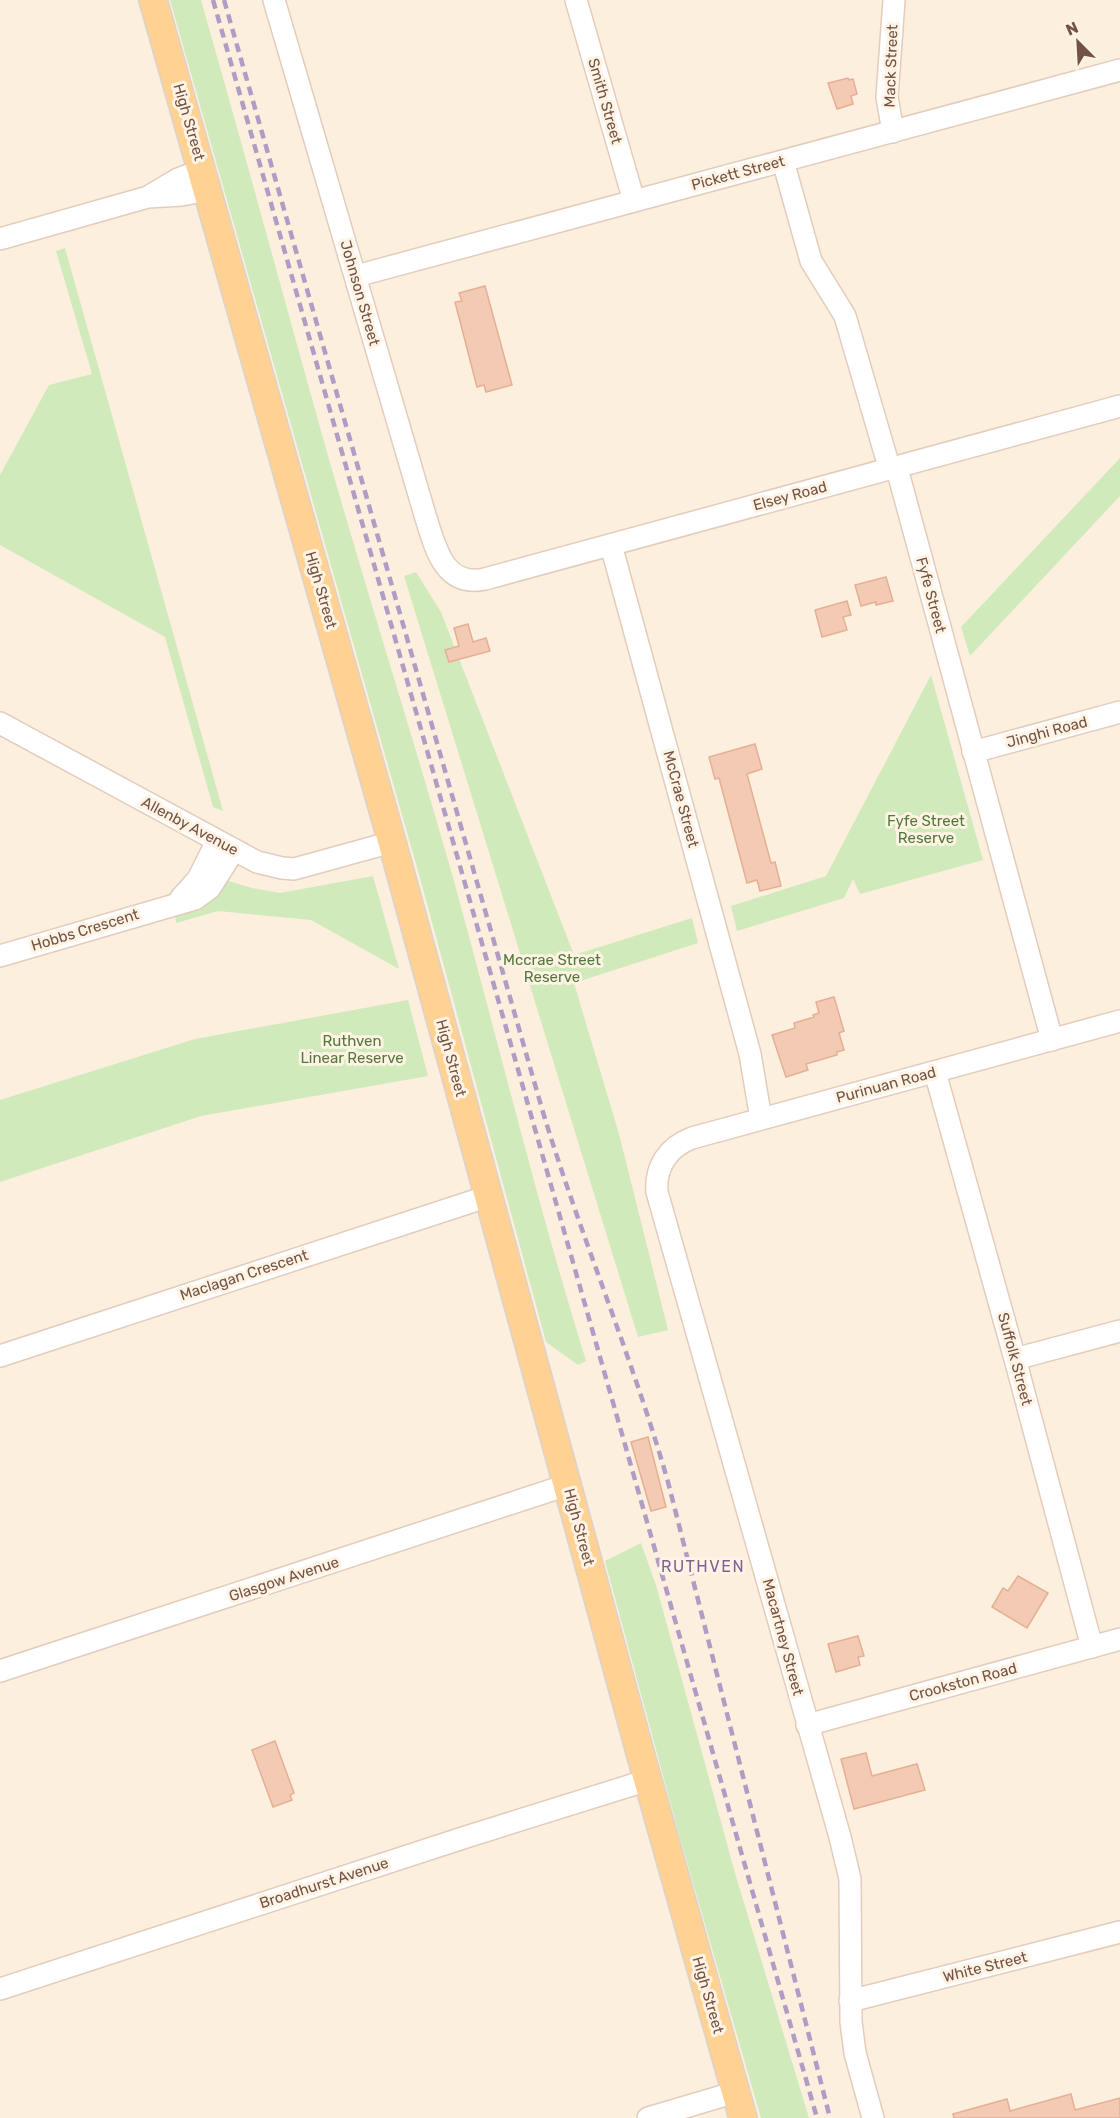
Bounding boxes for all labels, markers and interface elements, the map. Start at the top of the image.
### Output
north arrow [1048,12,1108,72]
text: N [1063,18,1081,40]
street label: Mack Street [881,24,901,108]
street label: Smith Street [584,56,626,146]
street label: High Street [169,81,209,163]
street label: Pickett Street [689,152,787,194]
street label: Johnson Street [336,238,384,348]
street label: Elsey Road [751,478,829,514]
street label: High Street [301,549,341,631]
street label: Fyfe Street [912,555,950,635]
street label: Jinghi Road [1004,713,1090,751]
street label: McCrae Street [659,749,703,850]
street label: Allenby Avenue [138,793,242,859]
park label: Fyfe Street Reserve [887,812,965,847]
street label: Hobbs Crescent [29,905,141,955]
park label: Mccrae Street Reserve [503,951,601,986]
street label: High Street [432,1017,470,1099]
park label: Ruthven Linear Reserve [300,1032,404,1067]
street label: Purinuan Road [834,1063,938,1107]
street label: Maclagan Crescent [178,1246,310,1304]
street label: Suffolk Street [994,1311,1036,1408]
street label: High Street [560,1486,598,1568]
street label: Glasgow Avenue [227,1553,341,1605]
district label: RUTHVEN [661,1557,745,1576]
street label: Macartney Street [759,1577,807,1698]
street label: Crookston Road [907,1659,1019,1705]
street label: Broadhurst Avenue [257,1854,391,1912]
street label: White Street [941,1948,1029,1986]
street label: High Street [688,1954,728,2036]

